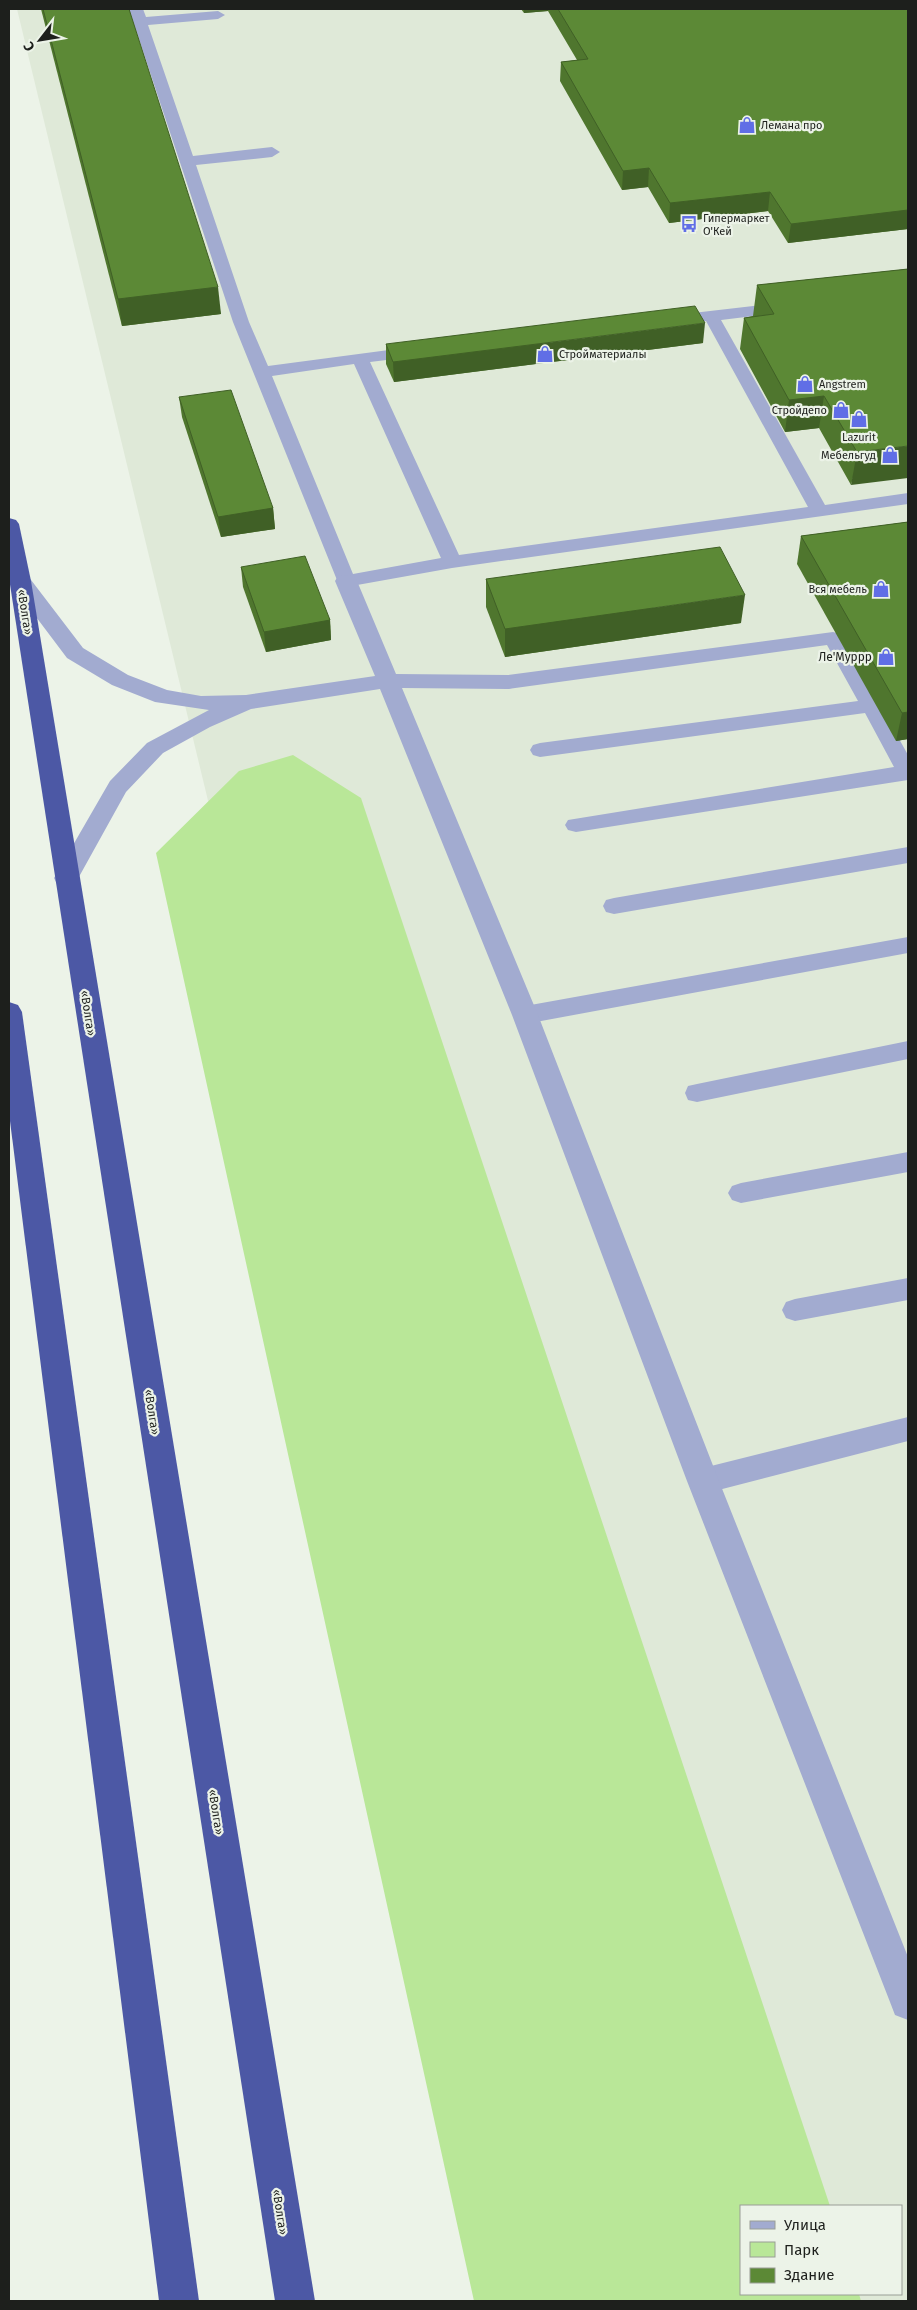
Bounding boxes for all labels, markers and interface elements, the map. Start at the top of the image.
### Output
north arrow [15,15,65,65]
text: С [20,39,39,54]
shop icon: Лемана про [737,115,757,135]
place label: Лемана про [761,119,822,132]
place label: Гипермаркет О'Кей [703,212,770,238]
bus stop icon: Гипермаркет О'Кей [679,214,699,234]
shop icon: Стройматериалы [535,344,555,364]
place label: Стройматериалы [559,348,646,361]
shop icon: Angstrem [795,374,815,394]
place label: Angstrem [819,378,866,391]
shop icon: Стройдепо [831,400,851,420]
place label: Стройдепо [772,404,827,417]
shop icon: Lazurit [849,409,869,429]
place label: Lazurit [842,431,876,444]
shop icon: Мебельгуд [880,445,900,465]
place label: Мебельгуд [821,449,876,462]
shop icon: Вся мебель [871,579,891,599]
place label: Вся мебель [808,583,867,596]
street label: «Волга» [14,588,36,636]
shop icon: Ле'Муррр [876,647,896,667]
place label: Ле'Муррр [818,650,872,664]
street label: «Волга» [77,989,99,1037]
street label: «Волга» [141,1388,163,1436]
street label: «Волга» [205,1788,227,1836]
street label: «Волга» [269,2188,291,2236]
legend [740,2205,902,2295]
text: Улица [784,2216,826,2234]
text: Парк [784,2241,819,2259]
text: Здание [784,2266,834,2284]

